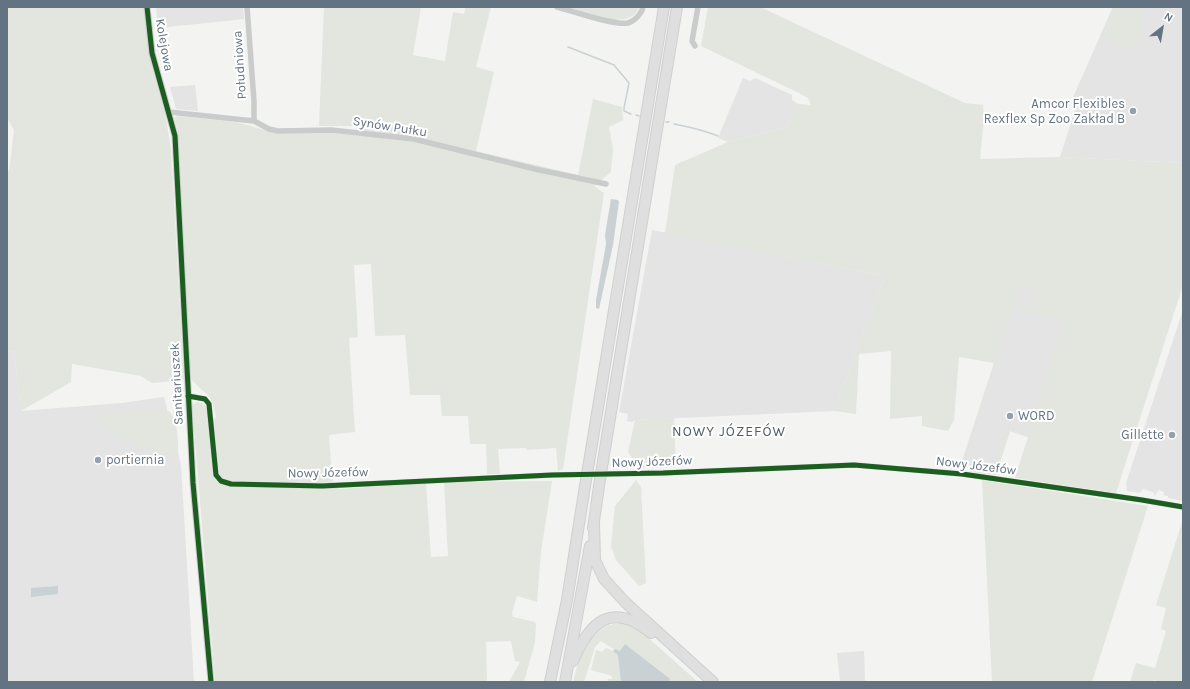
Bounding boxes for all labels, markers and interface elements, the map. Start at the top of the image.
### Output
north arrow [1142,8,1182,48]
text: N [1162,10,1175,25]
street label: Kolejowa [152,18,176,72]
street label: Południowa [230,30,250,100]
place label: Amcor Flexibles Rexflex Sp Zoo Zakład B [984,96,1125,127]
marker: Amcor Flexibles Rexflex Sp Zoo Zakład B [1128,106,1138,116]
street label: Synów Pułku [352,113,428,141]
street label: Sanitariuszek [167,343,187,425]
place label: WORD [1018,408,1055,424]
marker: WORD [1005,411,1015,421]
district label: NOWY JÓZEFÓW [672,424,786,440]
place label: Gillette [1121,427,1164,443]
marker: Gillette [1167,430,1177,440]
place label: portiernia [106,452,164,468]
street label: Nowy Józefów [611,453,693,471]
street label: Nowy Józefów [935,453,1017,479]
marker: portiernia [93,455,103,465]
street label: Nowy Józefów [288,464,368,482]

